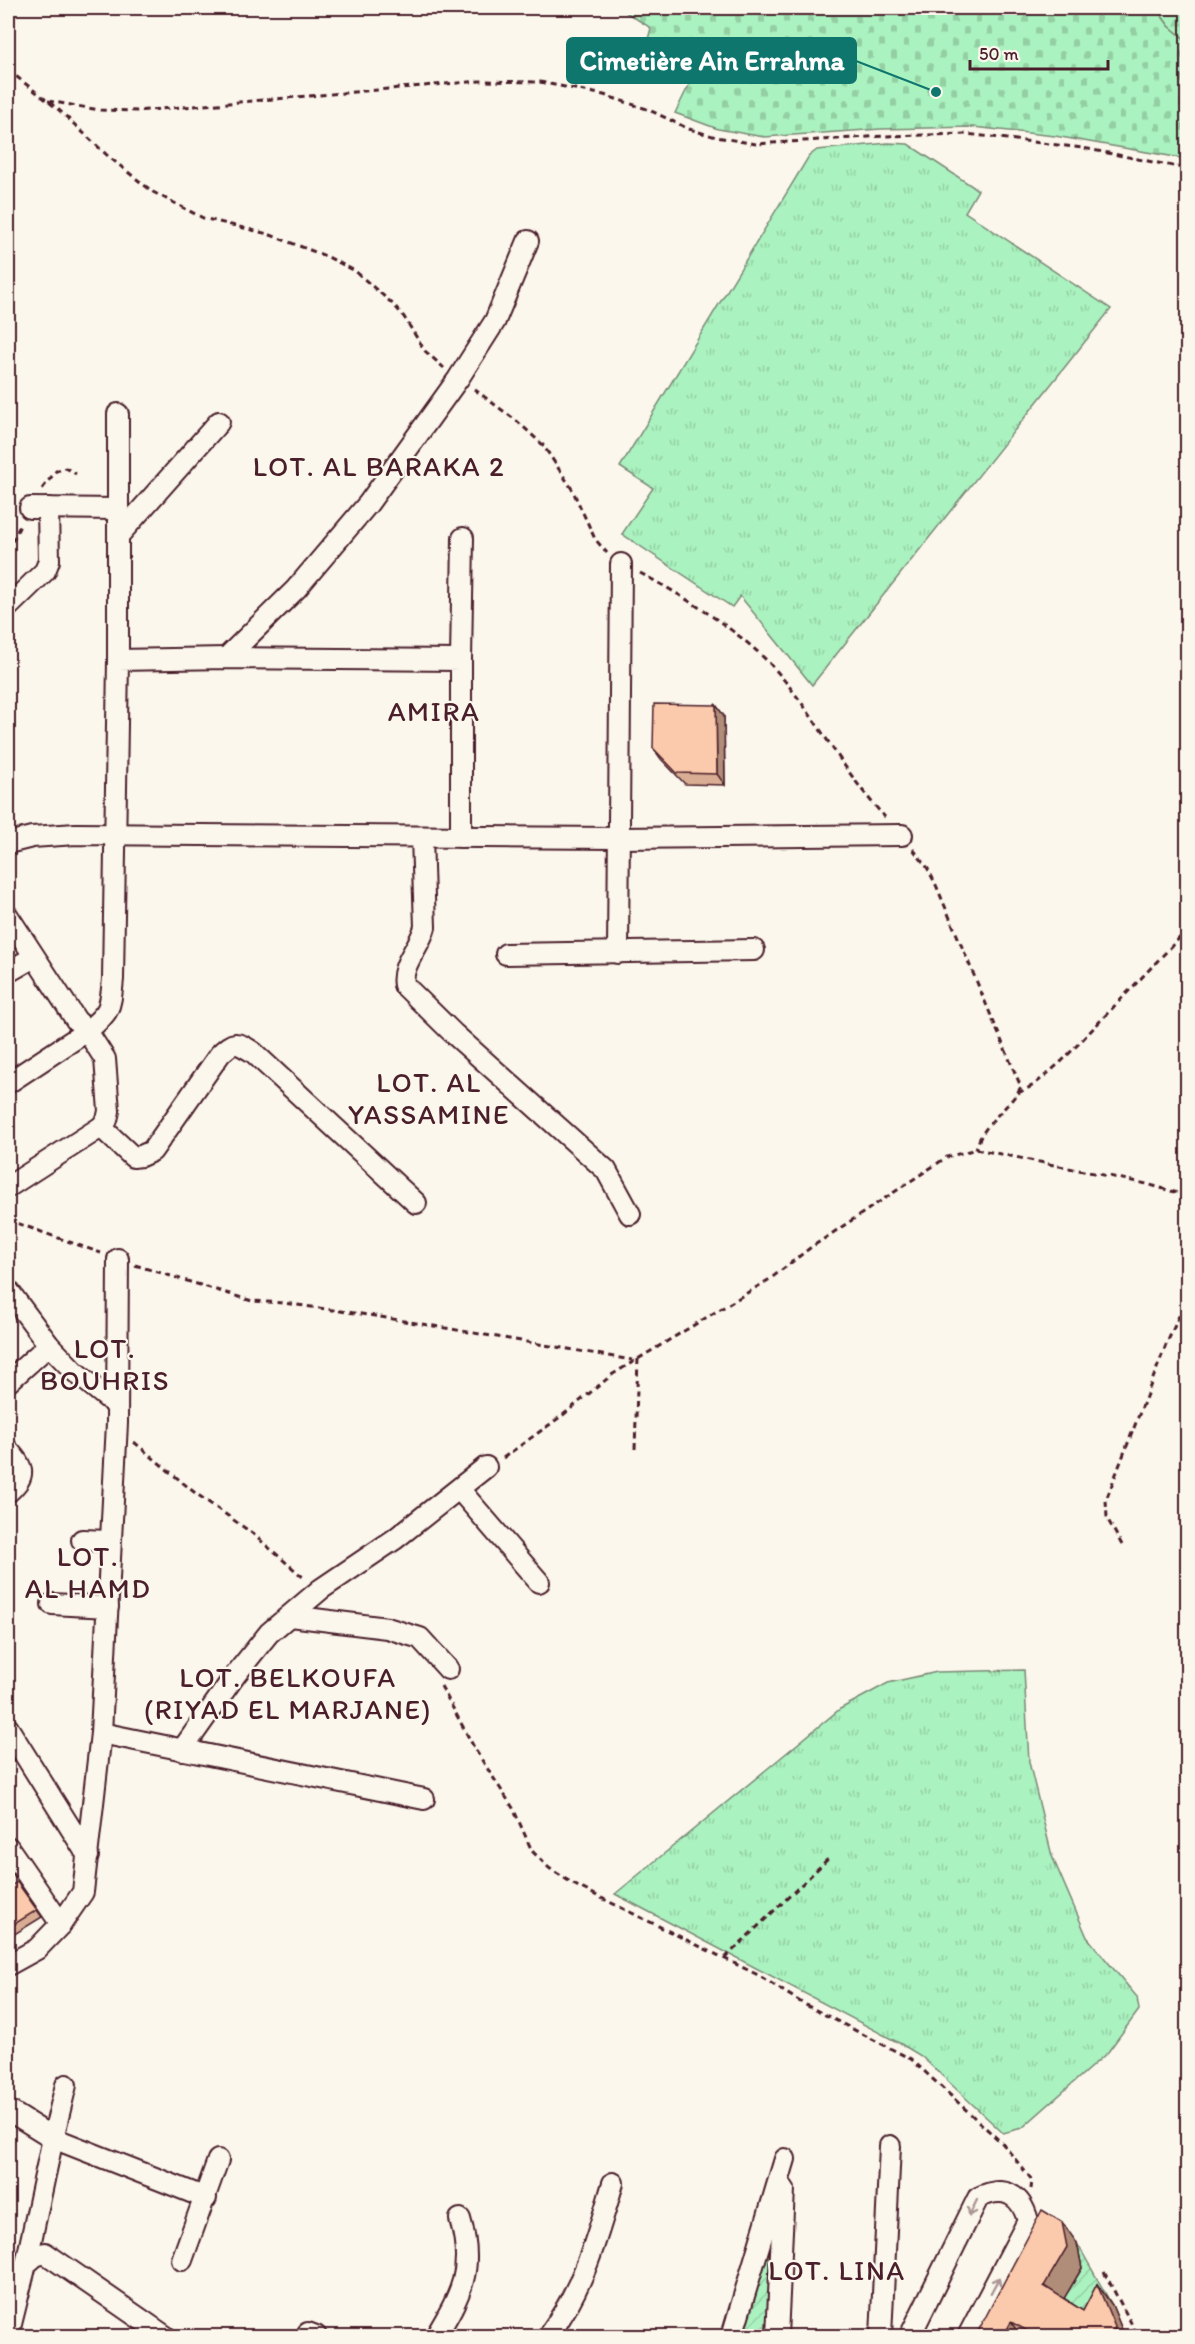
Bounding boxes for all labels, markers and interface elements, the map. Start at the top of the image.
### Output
scale bar [970,33,1108,71]
callout: Cimetière Ain Errahma [567,38,856,83]
text: 50 m [979,43,1019,65]
text: Cimetière Ain Errahma [579,44,846,77]
district label: LOT. AL BARAKA 2 [253,449,505,483]
district label: AMIRA [388,694,480,728]
district label: LOT. AL YASSAMINE [348,1065,510,1131]
district label: LOT. BOUHRIS [40,1331,170,1397]
district label: LOT. AL HAMD [25,1539,151,1605]
district label: LOT. BELKOUFA (RIYAD EL MARJANE) [144,1660,432,1726]
one-way arrow [967,2199,979,2217]
district label: LOT. LINA [768,2253,906,2287]
one-way arrow [990,2276,1001,2294]

